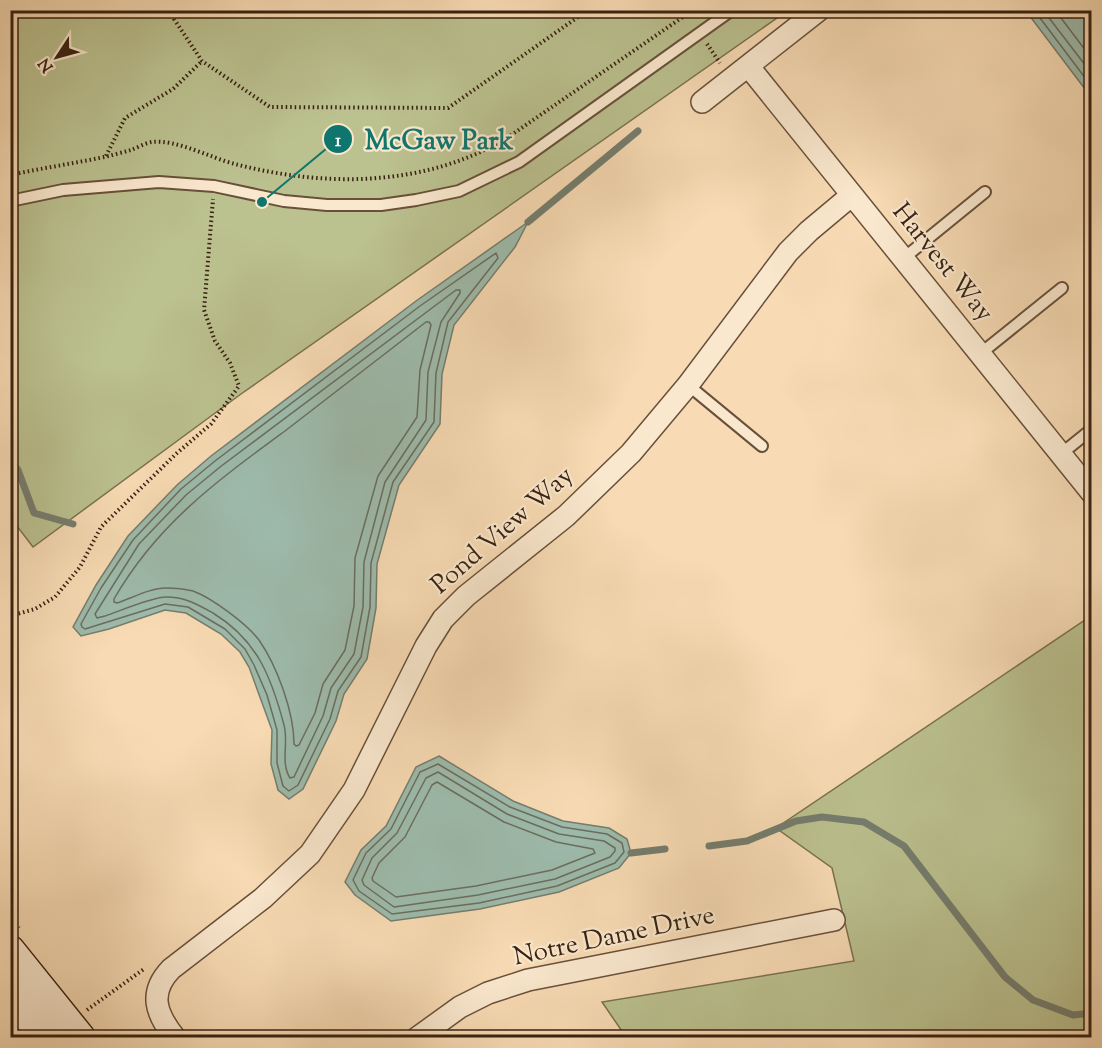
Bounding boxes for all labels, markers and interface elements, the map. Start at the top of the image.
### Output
north arrow [27,27,87,87]
text: N [34,52,60,76]
callout: McGaw Park [323,117,525,162]
text: McGaw Park [365,123,513,162]
text: 1 [335,129,342,155]
street label: Harvest Way [882,196,1002,330]
street label: Pond View Way [424,458,583,604]
street label: Notre Dame Drive [510,898,718,976]

